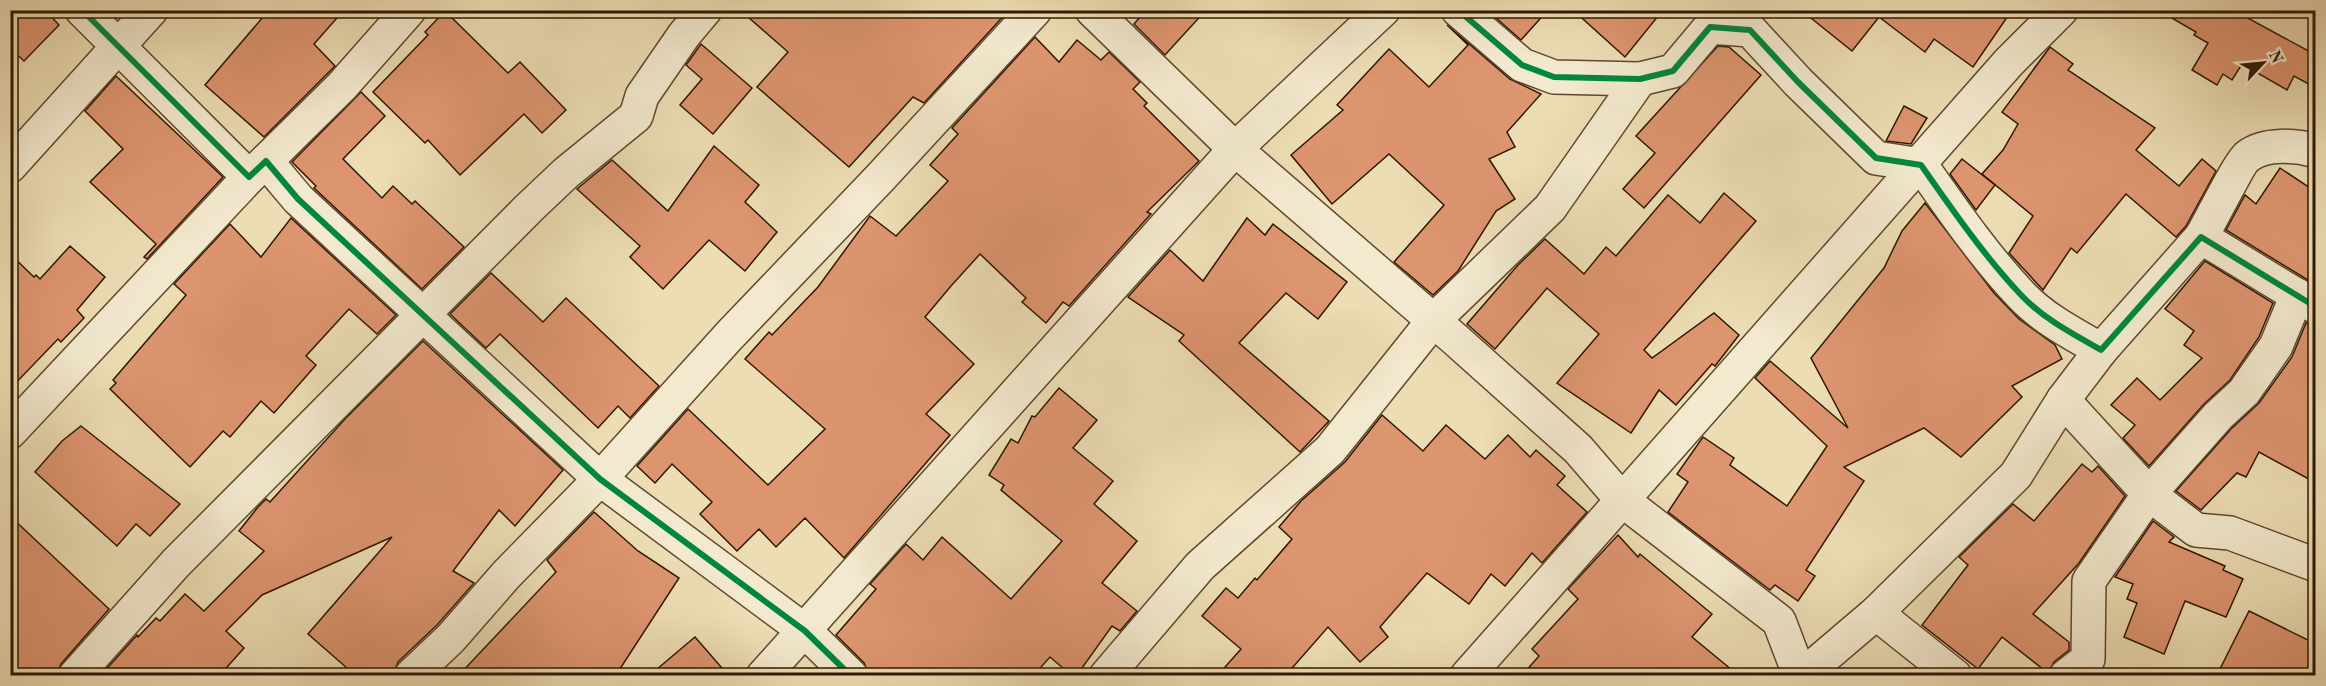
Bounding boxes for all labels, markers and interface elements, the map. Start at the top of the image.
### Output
north arrow [2233,33,2293,93]
text: N [2265,48,2285,67]

